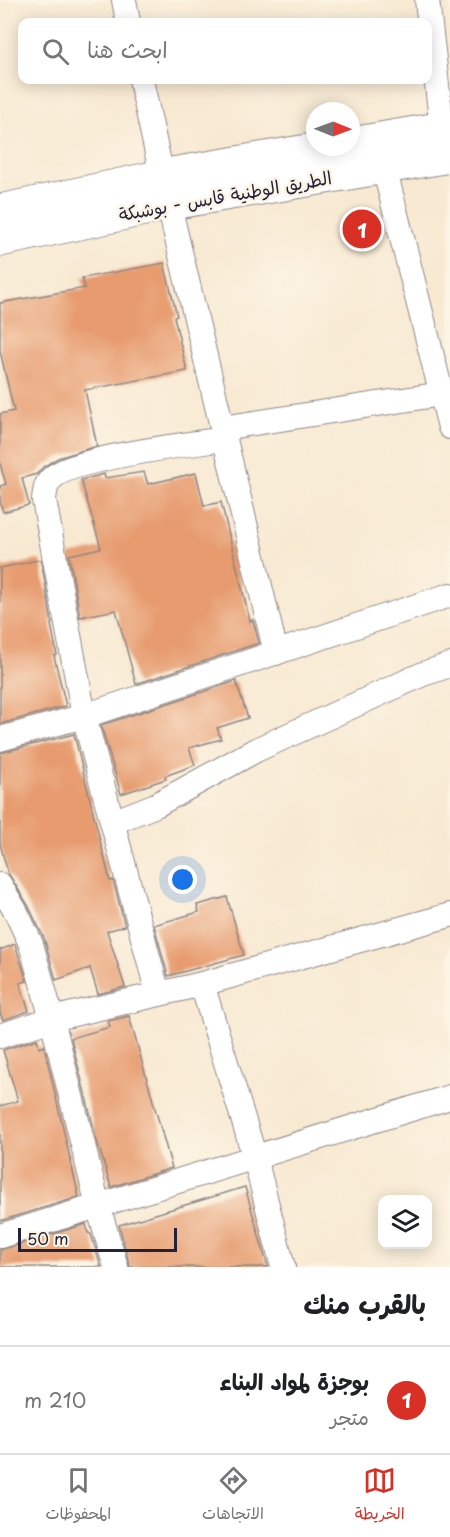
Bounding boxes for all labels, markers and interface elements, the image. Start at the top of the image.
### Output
search box [18,18,432,84]
text: ابحث هنا [87,32,168,65]
icon: search [39,35,72,68]
north arrow [306,102,360,156]
street label: الطريق الوطنية قابس - بوشبكة [116,163,334,227]
pin: 1 [342,206,382,252]
your location [168,865,197,894]
map controls [378,1195,432,1249]
button: layers [378,1195,432,1249]
scale bar [18,1225,177,1252]
text: 50 m [27,1226,68,1250]
text: بالقرب منك [304,1284,426,1323]
text: بوجزة لمواد البناء [219,1364,369,1397]
text: 210 m [24,1385,86,1415]
text: 1 [402,1385,411,1415]
text: متجر [330,1402,369,1432]
tab: المحفوظات [45,1464,111,1528]
tab: الاتجاهات [202,1464,264,1528]
tab: الخريطة [355,1464,405,1528]

